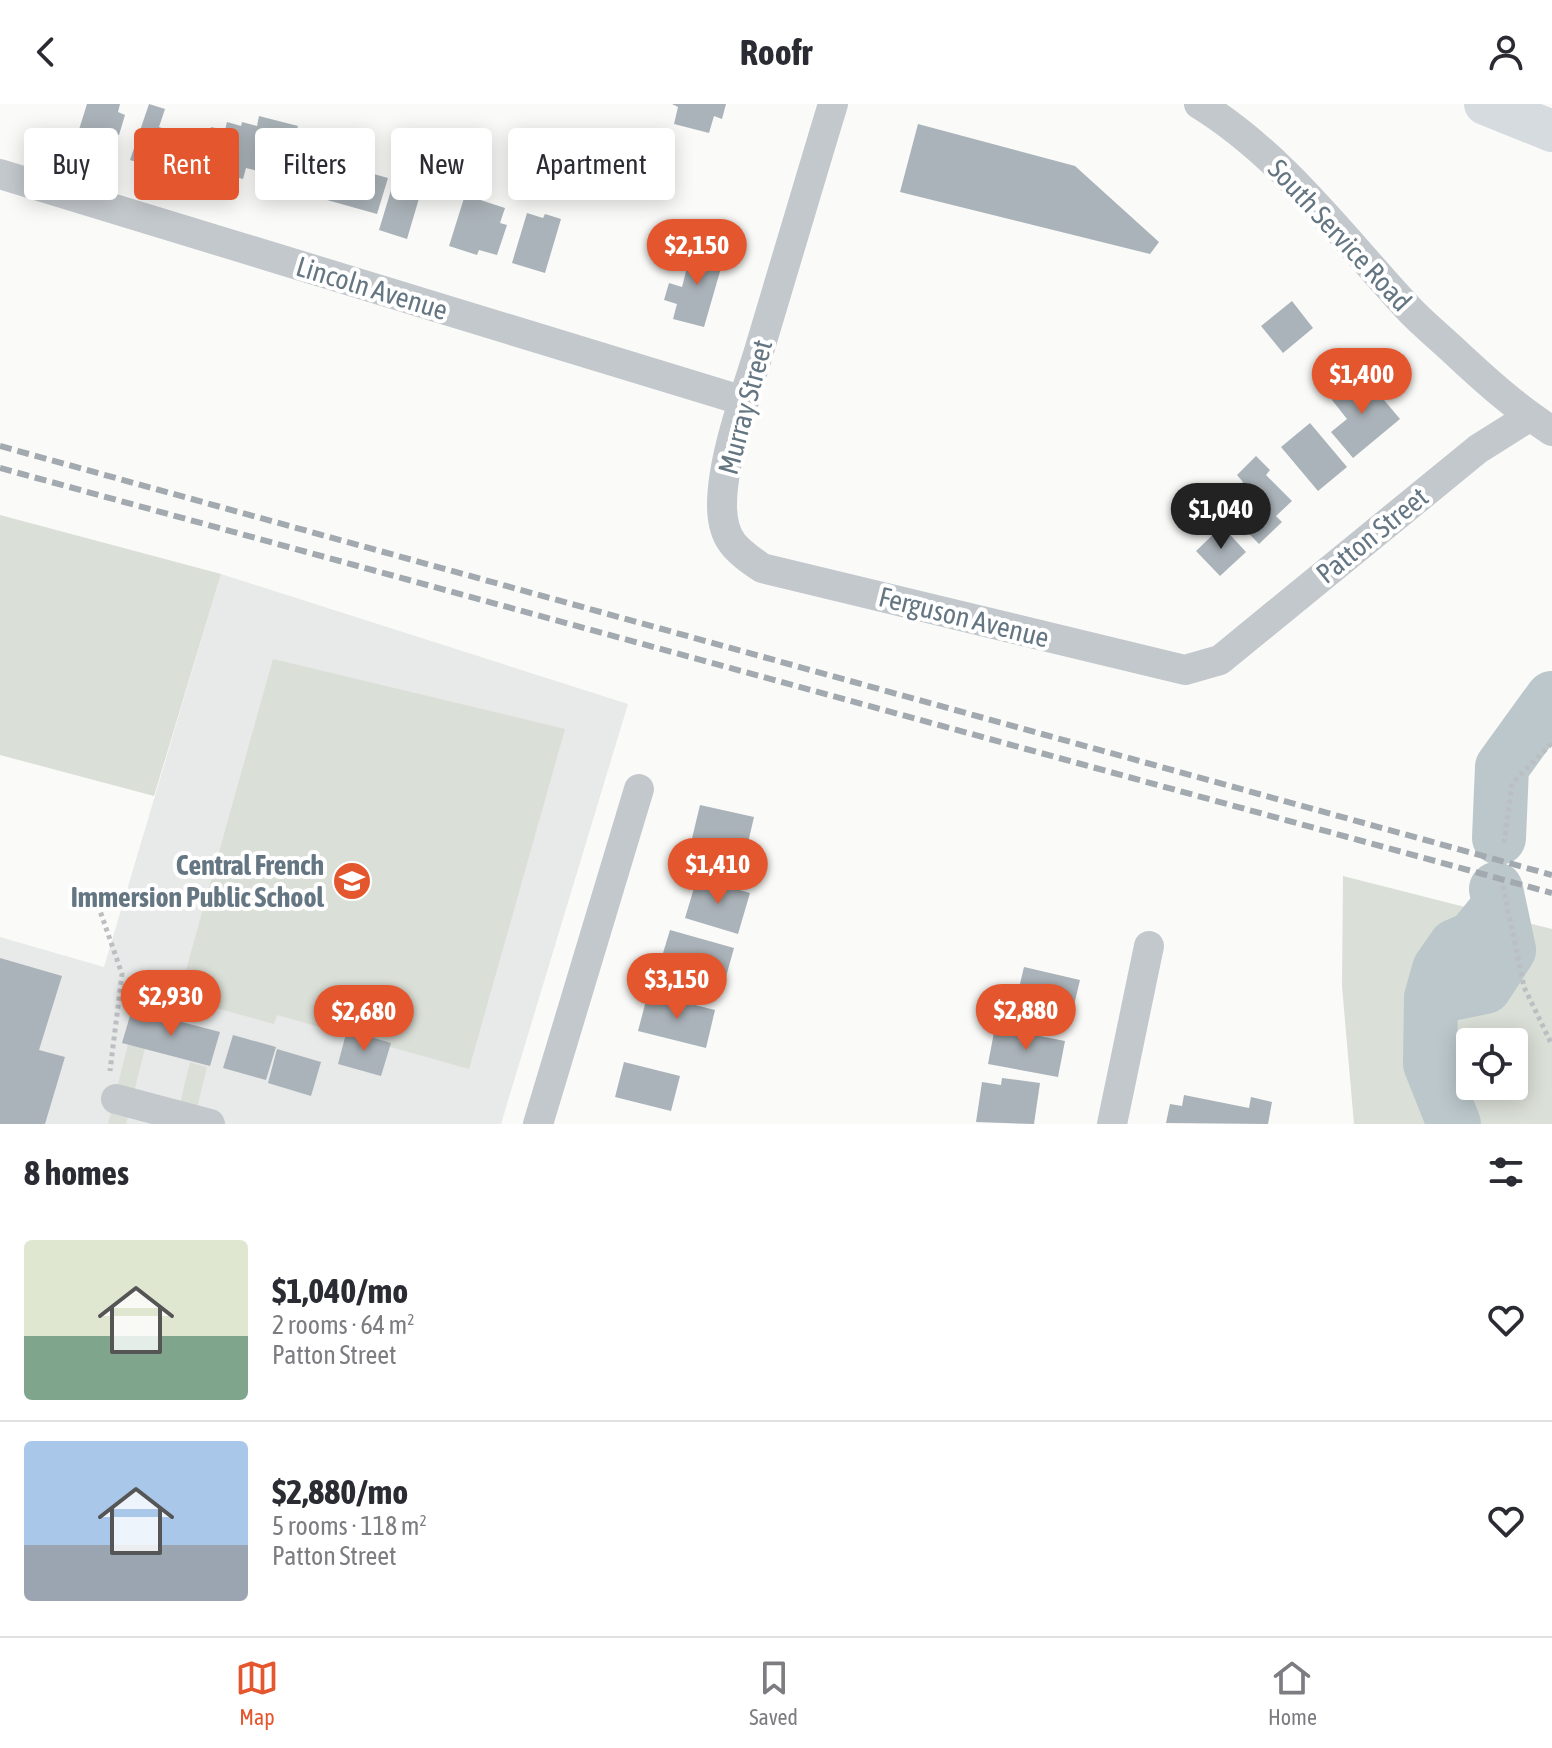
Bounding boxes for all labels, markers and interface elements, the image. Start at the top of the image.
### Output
icon: back [24,30,68,74]
icon: person [1484,30,1528,74]
text: Roofr [740,31,812,73]
chip: Buy [24,128,118,200]
chip: Rent [134,128,239,200]
chip: Filters [255,128,375,200]
chip: New [391,128,492,200]
chip: Apartment [508,128,675,200]
street label: South Service Road [1262,153,1418,317]
pin: $2,150 [632,219,762,287]
text: $2,150 [665,230,729,260]
street label: Lincoln Avenue [292,250,452,326]
street label: Murray Street [712,336,778,478]
pin: $1,400 [1297,348,1427,416]
text: $1,400 [1330,359,1394,389]
street label: Patton Street [1310,480,1434,590]
pin: $1,040 [1156,483,1286,551]
text: $1,040 [1189,494,1253,524]
street label: Ferguson Avenue [876,580,1052,654]
pin: $1,410 [653,838,783,906]
place label: Central French Immersion Public School [71,849,325,913]
text: $1,410 [686,849,750,879]
school or university icon: Central French Immersion Public School [331,860,373,902]
pin: $3,150 [612,953,742,1021]
text: $3,150 [645,964,709,994]
pin: $2,930 [106,970,236,1038]
text: $2,930 [139,981,203,1011]
pin: $2,880 [961,984,1091,1052]
pin: $2,680 [299,985,429,1053]
text: $2,880 [994,995,1058,1025]
text: $2,680 [332,996,396,1026]
map controls [1456,1028,1528,1100]
button: locate [1456,1028,1528,1100]
icon: filters [1484,1150,1528,1194]
text: 8 homes [24,1153,129,1192]
text: $1,040/mo [272,1271,408,1310]
icon: home [88,1272,184,1368]
icon: heart [1484,1298,1528,1342]
text: 2 rooms · 64 m² [272,1310,414,1340]
text: Patton Street [272,1340,396,1370]
text: $2,880/mo [272,1472,408,1511]
icon: home [88,1473,184,1569]
icon: heart [1484,1499,1528,1543]
text: 5 rooms · 118 m² [272,1511,427,1541]
text: Patton Street [272,1541,396,1571]
tab: Map [235,1656,279,1730]
tab: Saved [749,1656,798,1730]
tab: Home [1268,1656,1317,1730]

